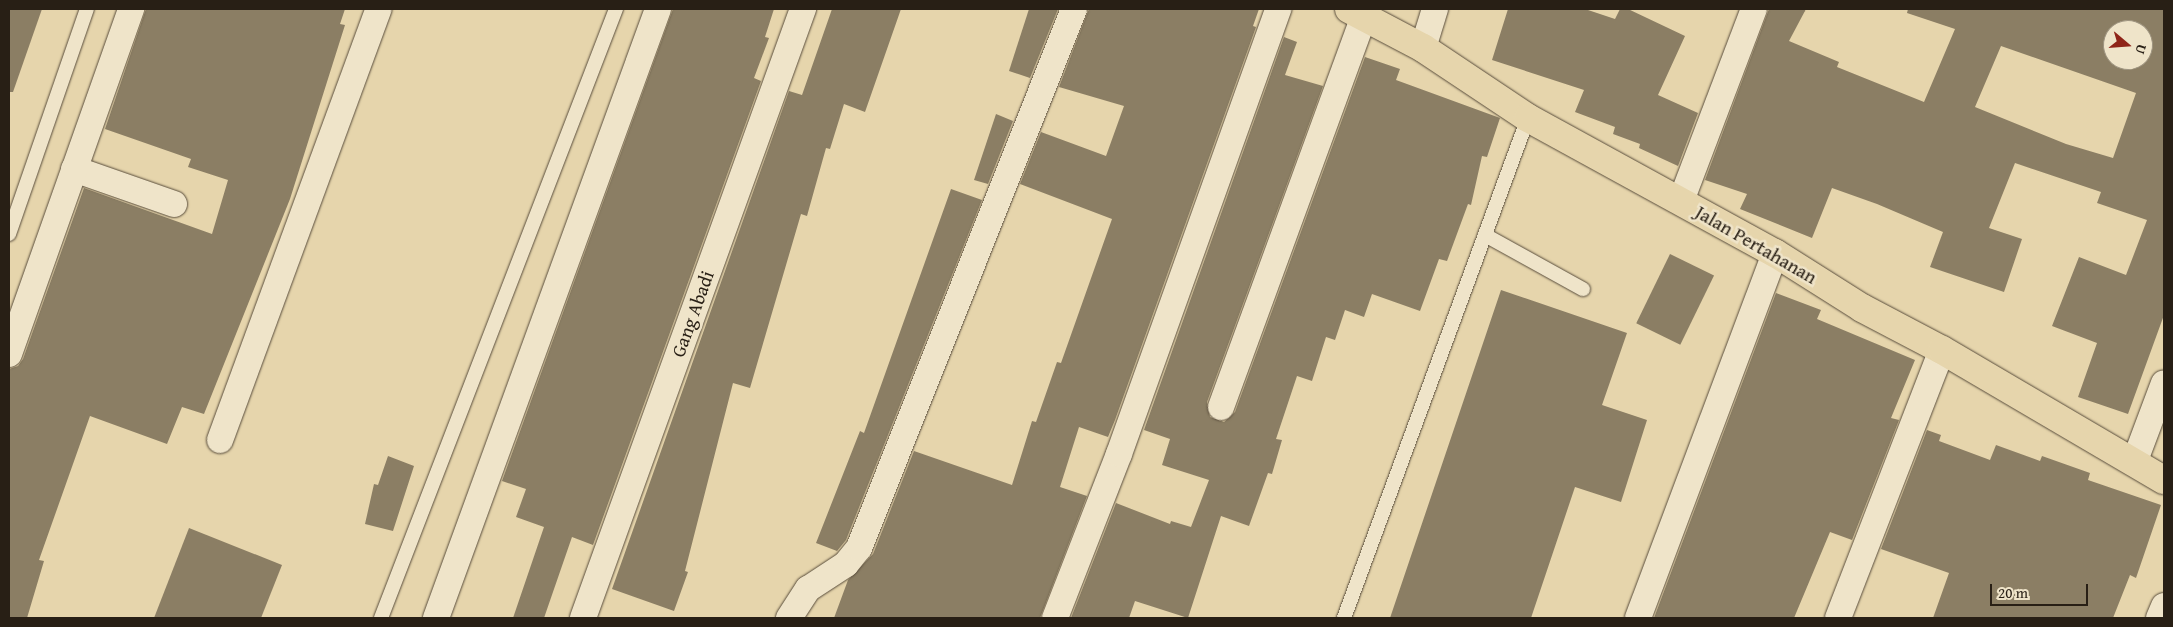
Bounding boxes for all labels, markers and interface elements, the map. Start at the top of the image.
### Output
north arrow [2103,20,2153,70]
text: U [2130,42,2152,57]
street label: Jalan Pertahanan [1691,201,1821,289]
street label: Gang Abadi [667,268,719,360]
scale bar [1993,574,2090,606]
text: 20 m [1998,582,2028,603]

